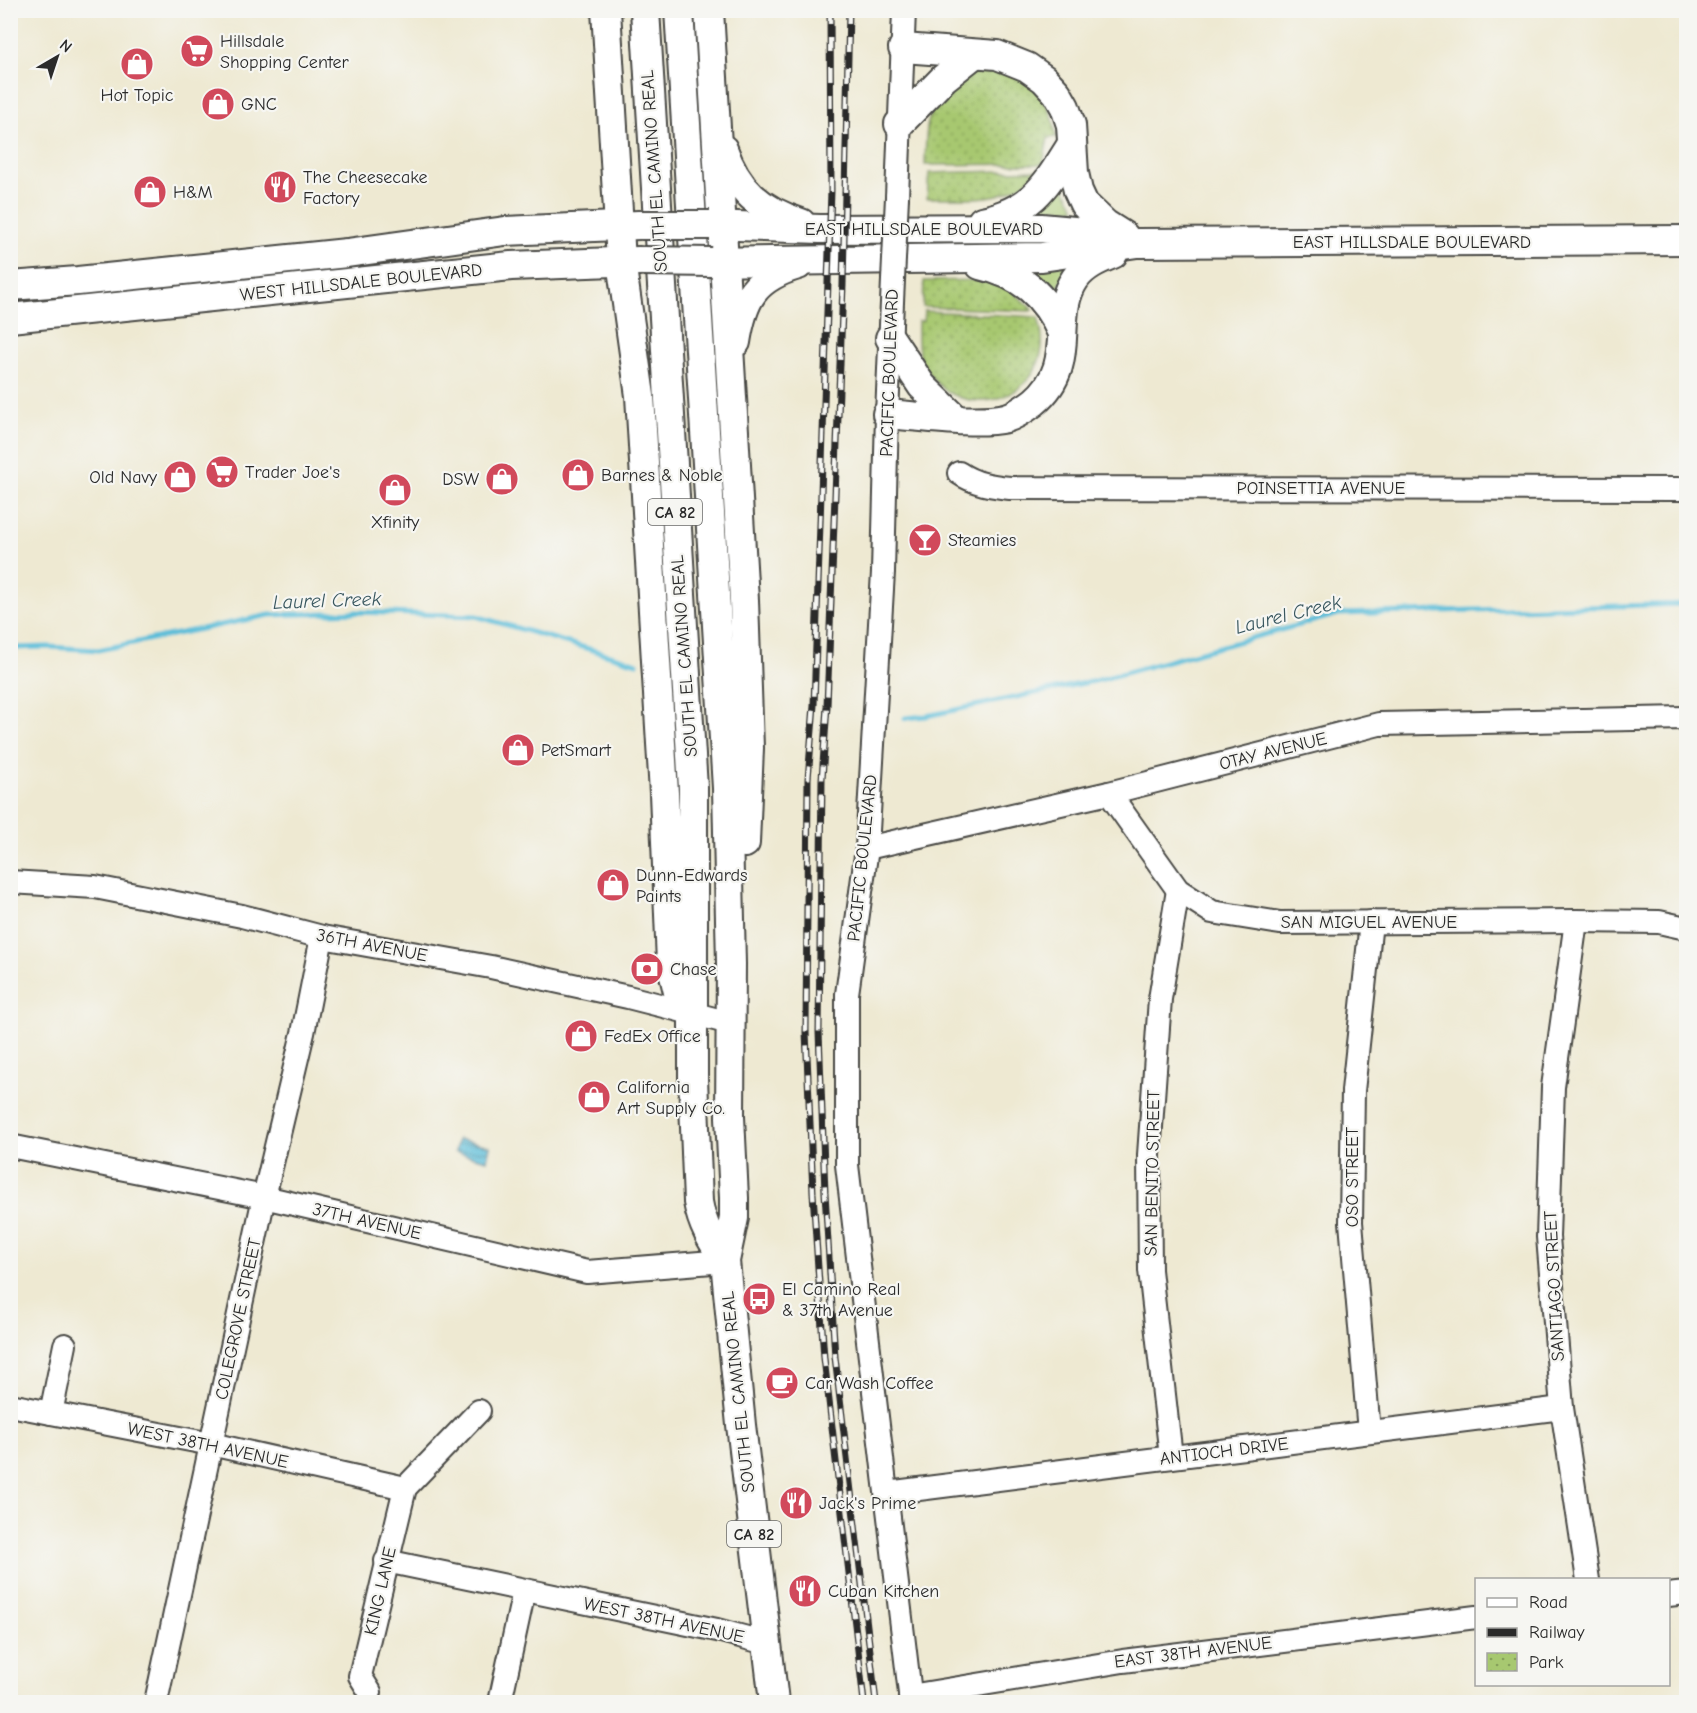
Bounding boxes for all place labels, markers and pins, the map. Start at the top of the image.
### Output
place label: Hillsdale Shopping Center [220,31,349,73]
supermarket icon: Hillsdale Shopping Center [179,33,215,69]
shop icon: Hot Topic [119,46,155,82]
place label: Hot Topic [100,85,174,106]
shop icon: GNC [200,86,236,122]
place label: GNC [241,94,277,115]
place label: The Cheesecake Factory [303,167,428,209]
restaurant icon: The Cheesecake Factory [262,169,298,205]
shop icon: H&M [132,174,168,210]
place label: H&M [173,182,213,203]
supermarket icon: Trader Joe's [204,454,240,490]
shop icon: Barnes & Noble [560,457,596,493]
shop icon: Old Navy [162,459,198,495]
shop icon: DSW [484,461,520,497]
place label: Trader Joe's [245,462,340,483]
place label: Barnes & Noble [601,465,723,486]
place label: Old Navy [89,467,158,488]
place label: DSW [442,469,479,490]
shop icon: Xfinity [377,472,413,508]
place label: Xfinity [371,512,420,533]
bar icon: Steamies [907,522,943,558]
place label: Steamies [948,530,1016,551]
shop icon: PetSmart [500,732,536,768]
place label: PetSmart [541,740,612,761]
place label: Dunn-Edwards Paints [636,865,747,907]
shop icon: Dunn-Edwards Paints [595,867,631,903]
bank icon: Chase [629,951,665,987]
place label: Chase [670,959,716,980]
shop icon: FedEx Office [563,1018,599,1054]
place label: FedEx Office [604,1026,701,1047]
place label: California Art Supply Co. [617,1077,725,1119]
shop icon: California Art Supply Co. [576,1079,612,1115]
place label: El Camino Real & 37th Avenue [782,1279,900,1321]
bus stop icon: El Camino Real & 37th Avenue [741,1281,777,1317]
cafe icon: Car Wash Coffee [764,1365,800,1401]
place label: Car Wash Coffee [805,1373,934,1394]
restaurant icon: Jack's Prime [778,1485,814,1521]
place label: Jack's Prime [819,1493,916,1514]
restaurant icon: Cuban Kitchen [787,1573,823,1609]
place label: Cuban Kitchen [828,1581,939,1602]

